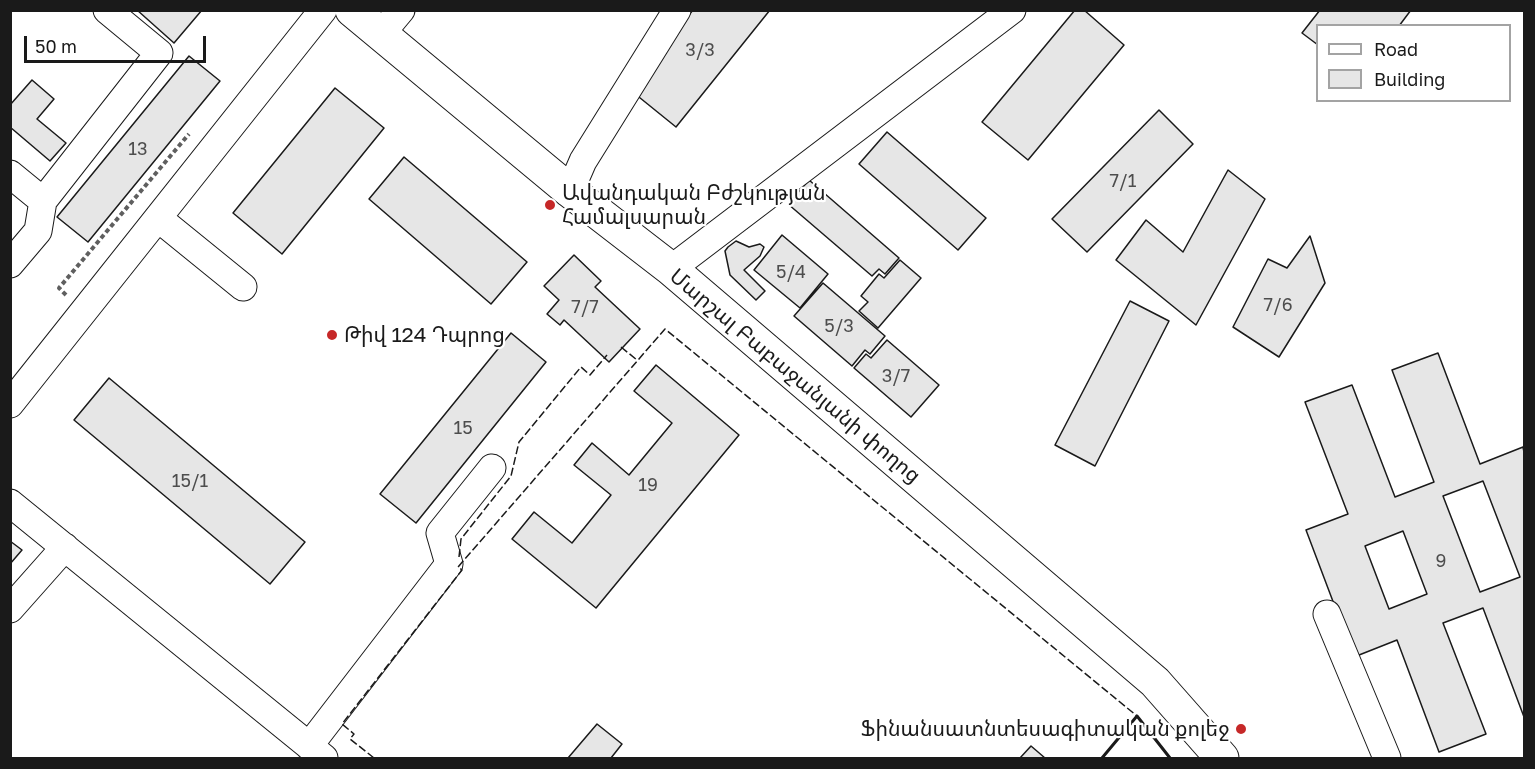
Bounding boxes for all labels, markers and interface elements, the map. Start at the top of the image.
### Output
scale bar [27,24,208,62]
legend [1316,24,1511,102]
text: 50 m [35,35,77,57]
text: Road [1374,38,1418,60]
house number: 3/3 [685,39,715,61]
text: Building [1374,68,1445,90]
house number: 13 [128,138,148,160]
house number: 7/1 [1110,170,1136,192]
place label: Ավանդական Բժշկության Համալսարան [562,180,826,230]
marker: Ավանդական Բժշկության Համալսարան [543,198,557,212]
house number: 5/4 [776,261,806,283]
street label: Մարշալ Բաբաջանյանի փողոց [664,264,926,488]
house number: 7/6 [1263,294,1293,316]
house number: 7/7 [571,296,599,318]
house number: 5/3 [824,315,854,337]
place label: Թիվ 124 Դպրոց [344,322,505,348]
marker: Թիվ 124 Դպրոց [325,328,339,342]
house number: 3/7 [882,365,910,387]
house number: 15 [453,417,473,439]
house number: 15/1 [172,470,208,492]
house number: 19 [638,474,658,496]
house number: 9 [1436,550,1446,572]
place label: Ֆինանսատնտեսագիտական քոլեջ [861,716,1229,742]
marker: Ֆինանսատնտեսագիտական քոլեջ [1234,722,1248,736]

